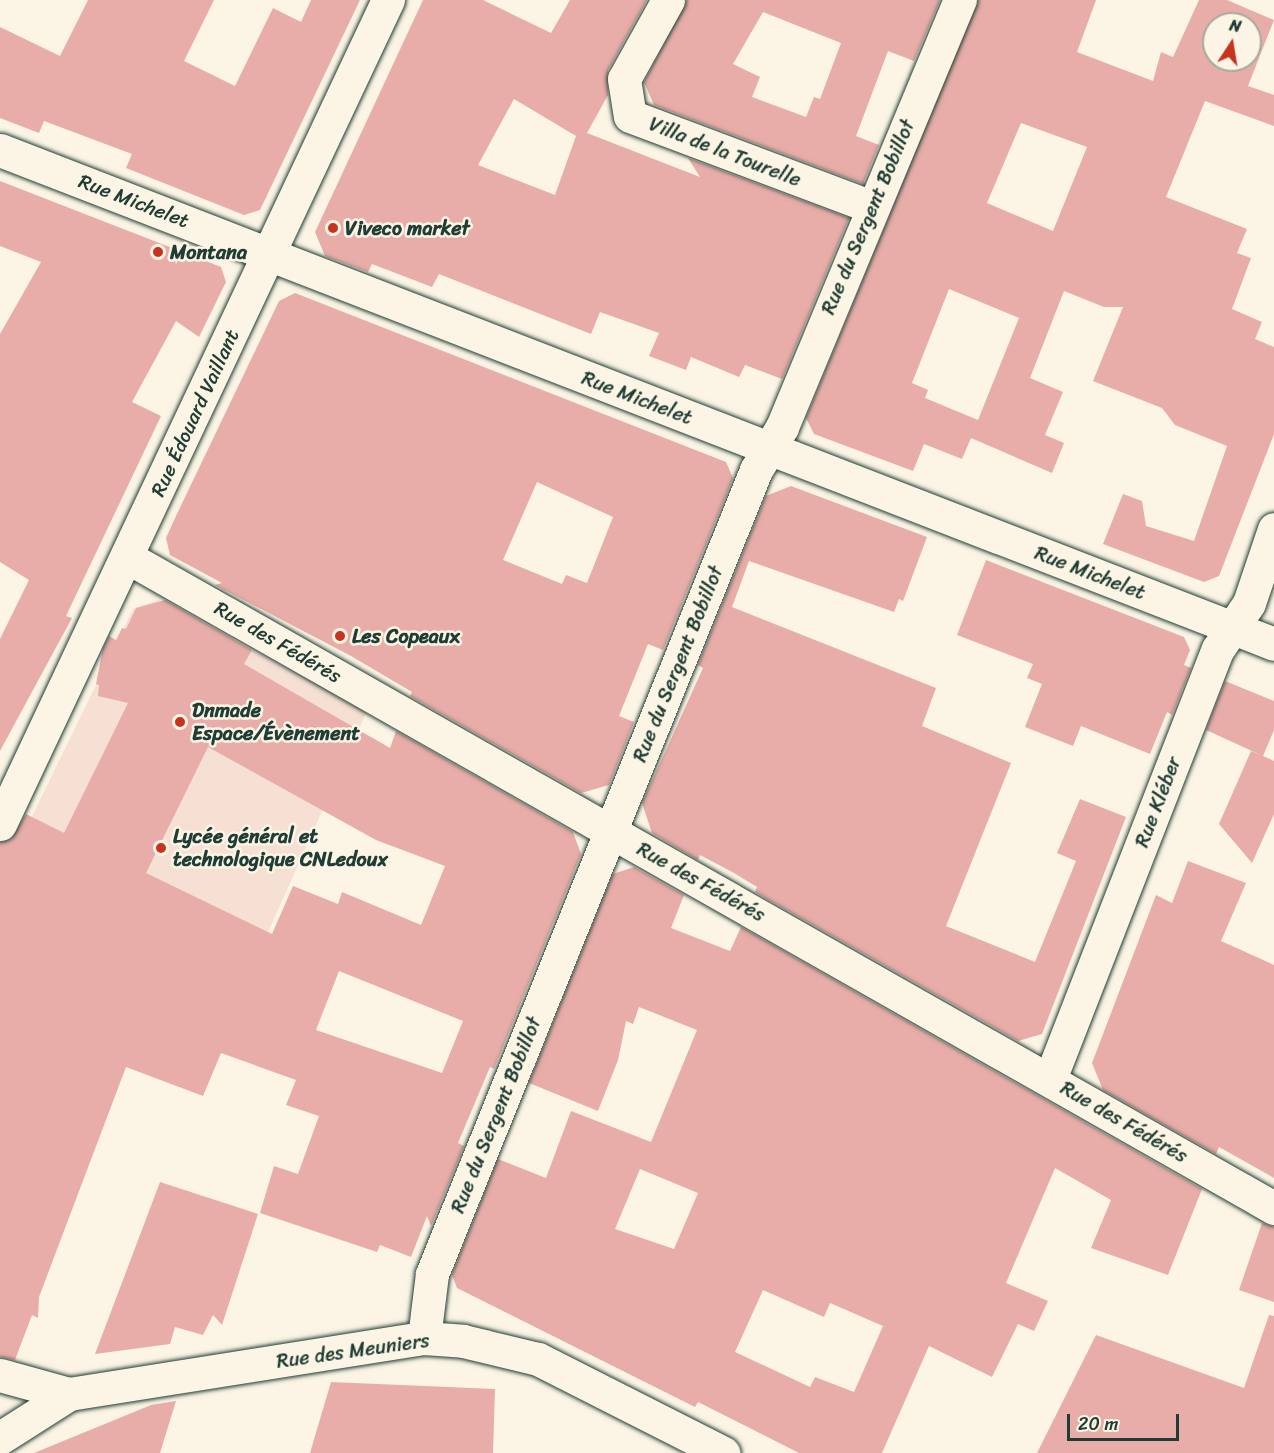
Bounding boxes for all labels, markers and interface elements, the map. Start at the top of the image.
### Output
text: N [1227,11,1244,41]
north arrow [1202,12,1262,72]
street label: Villa de la Tourelle [646,112,804,192]
street label: Rue du Sergent Bobillot [816,116,920,318]
street label: Rue Michelet [76,169,192,233]
place label: Viveco market [345,216,470,240]
marker: Viveco market [326,221,340,235]
place label: Montana [170,240,247,264]
marker: Montana [151,245,165,259]
street label: Rue Édouard Vaillant [146,325,244,501]
street label: Rue Michelet [579,366,695,430]
street label: Rue Michelet [1032,541,1148,605]
street label: Rue du Sergent Bobillot [627,562,729,766]
street label: Rue des Fédérés [210,596,346,688]
place label: Les Copeaux [352,624,460,648]
marker: Les Copeaux [333,629,347,643]
place label: Dnmade Espace/Évènement [192,698,360,745]
marker: Dnmade Espace/Évènement [173,715,187,729]
street label: Rue Kléber [1130,753,1186,851]
place label: Lycée général et technologique CNLedoux [173,825,388,872]
street label: Rue des Fédérés [633,837,769,927]
marker: Lycée général et technologique CNLedoux [154,841,168,855]
street label: Rue du Sergent Bobillot [445,1013,547,1217]
street label: Rue des Fédérés [1056,1076,1192,1168]
street label: Rue des Meuniers [275,1328,431,1374]
scale bar [1070,1402,1182,1440]
text: 20 m [1078,1408,1118,1440]

